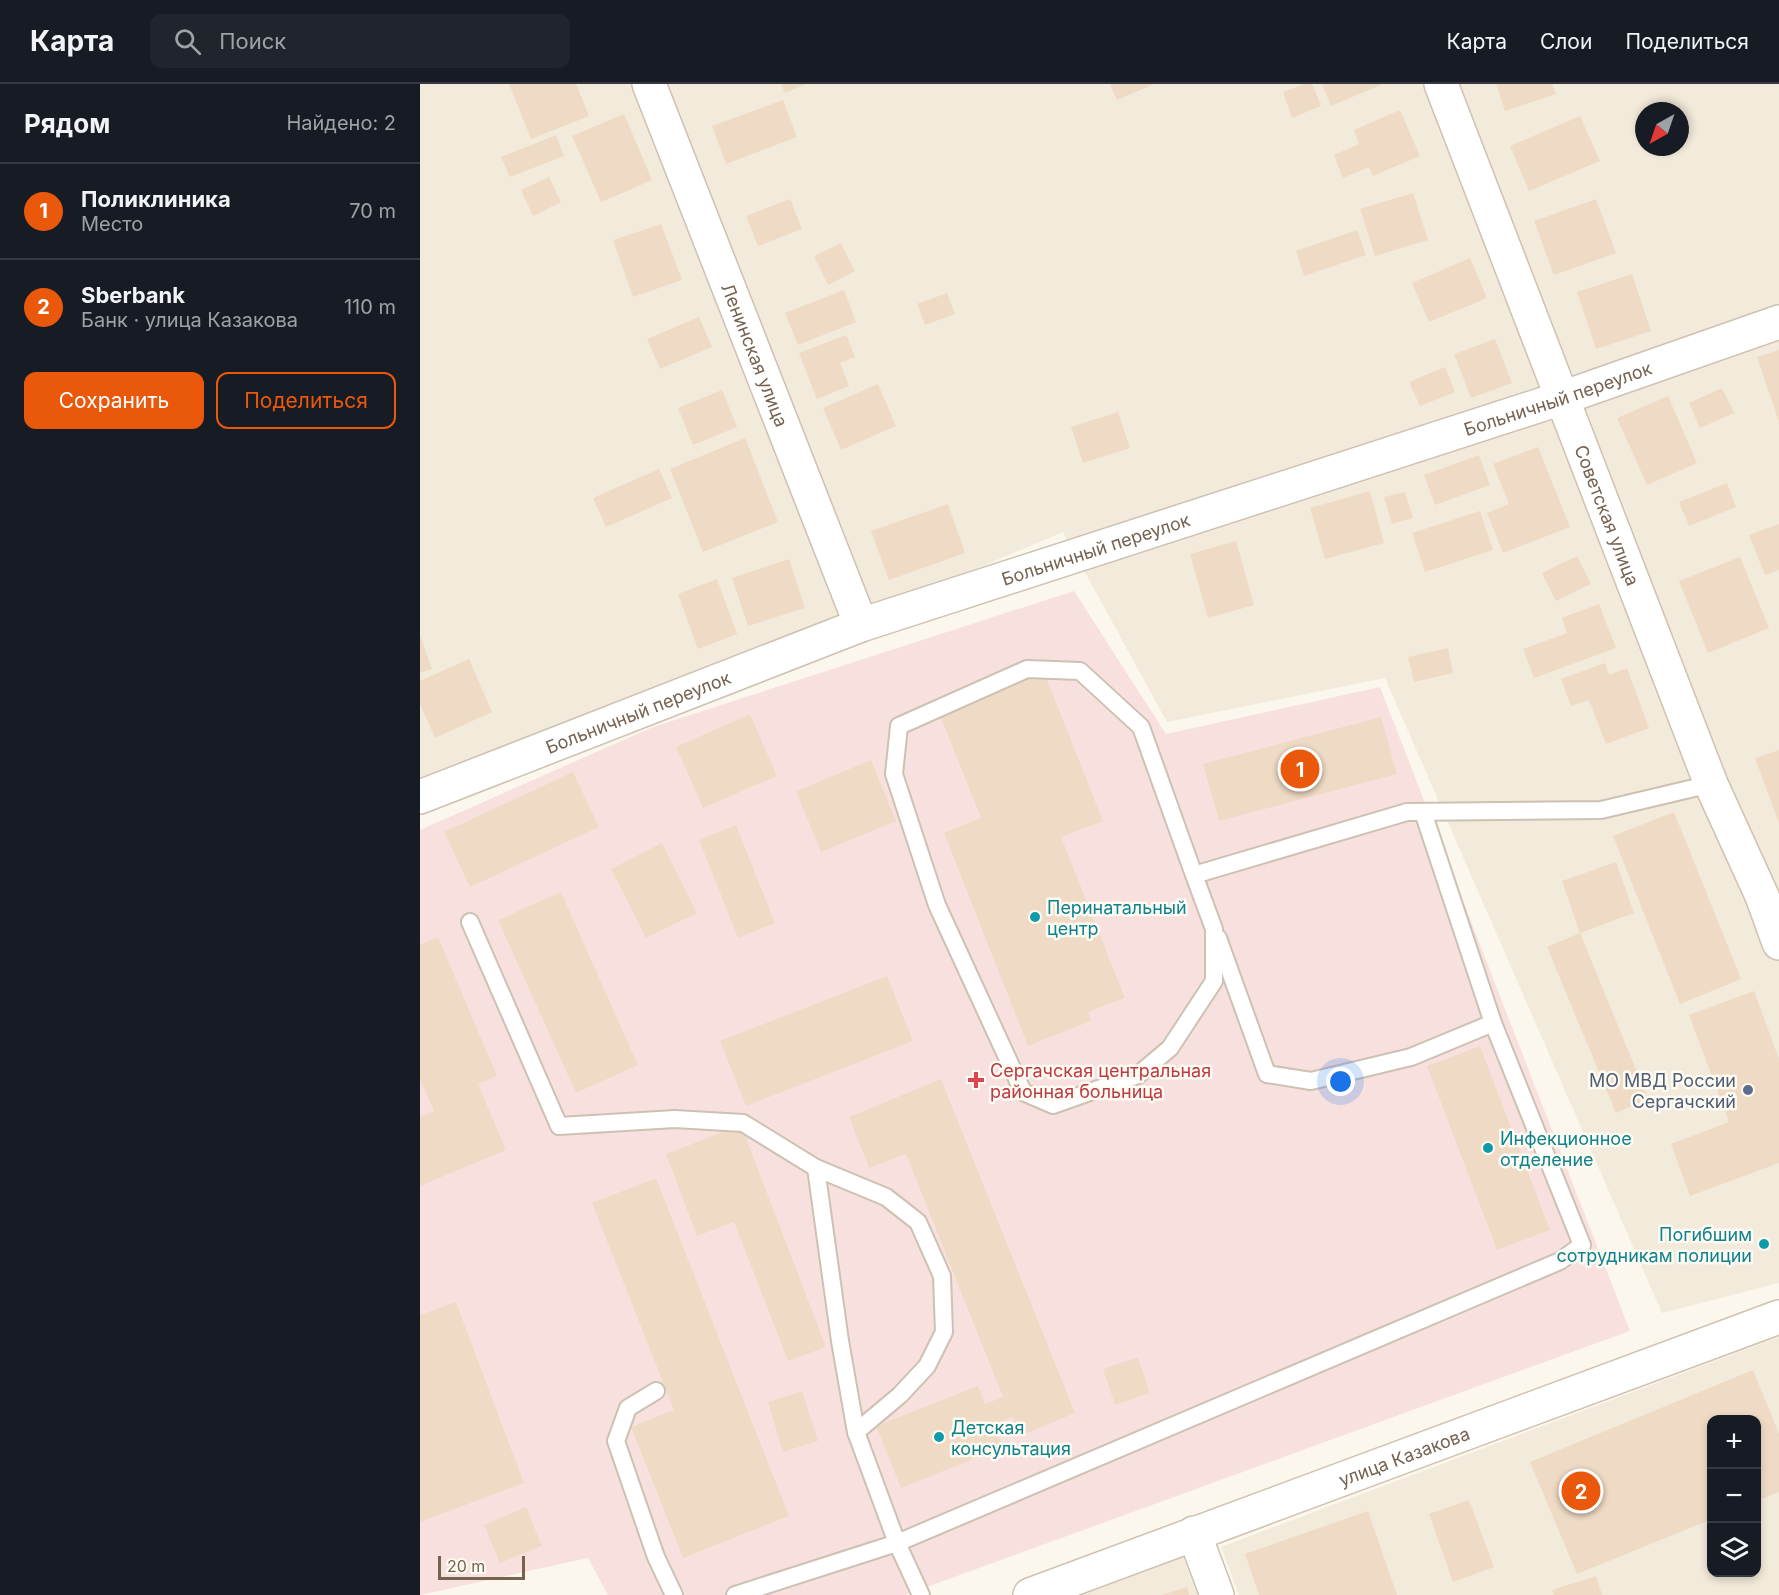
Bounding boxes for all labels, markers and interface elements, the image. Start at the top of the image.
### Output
search box [150,14,570,68]
text: Карта [30,24,114,58]
icon: search [171,25,204,58]
text: Поиск [219,28,286,54]
text: Карта [1447,29,1507,54]
text: Слои [1540,29,1592,54]
text: Поделиться [1625,29,1749,54]
north arrow [1635,102,1689,156]
text: Рядом [24,108,110,139]
text: Найдено: 2 [286,111,396,135]
text: Поликлиника [81,186,231,212]
text: 1 [39,199,48,223]
text: 70 m [349,199,396,223]
text: Место [81,212,143,236]
street label: Ленинская улица [718,280,793,430]
text: Sberbank [81,282,185,308]
text: 2 [37,295,50,319]
text: 110 m [344,295,396,319]
text: Банк · улица Казакова [81,308,298,332]
street label: Больничный переулок [1461,357,1655,440]
button: Сохранить [24,372,204,429]
button: Поделиться [216,372,396,429]
street label: Советская улица [1571,442,1644,588]
street label: Больничный переулок [999,509,1193,589]
street label: Больничный переулок [543,666,734,757]
pin: 1 [1280,746,1320,792]
place label: Перинатальный центр [1047,897,1187,939]
marker: Перинатальный центр [1028,910,1042,924]
place label: Сергачская центральная районная больница [990,1060,1211,1102]
your location [1326,1067,1355,1096]
place label: МО МВД России Сергачский [1589,1070,1736,1112]
marker: Сергачская центральная районная больница [967,1071,985,1089]
marker: МО МВД России Сергачский [1741,1083,1755,1097]
place label: Инфекционное отделение [1500,1128,1632,1170]
marker: Инфекционное отделение [1481,1141,1495,1155]
place label: Погибшим сотрудникам полиции [1557,1224,1752,1266]
marker: Погибшим сотрудникам полиции [1757,1237,1771,1251]
map controls [1707,1415,1761,1577]
button: + [1707,1415,1761,1469]
place label: Детская консультация [951,1417,1071,1459]
street label: улица Казакова [1336,1422,1472,1490]
marker: Детская консультация [932,1430,946,1444]
pin: 2 [1562,1468,1600,1514]
button: − [1707,1469,1761,1523]
button: layers [1707,1523,1761,1577]
scale bar [438,1553,525,1580]
text: 20 m [447,1556,485,1576]

